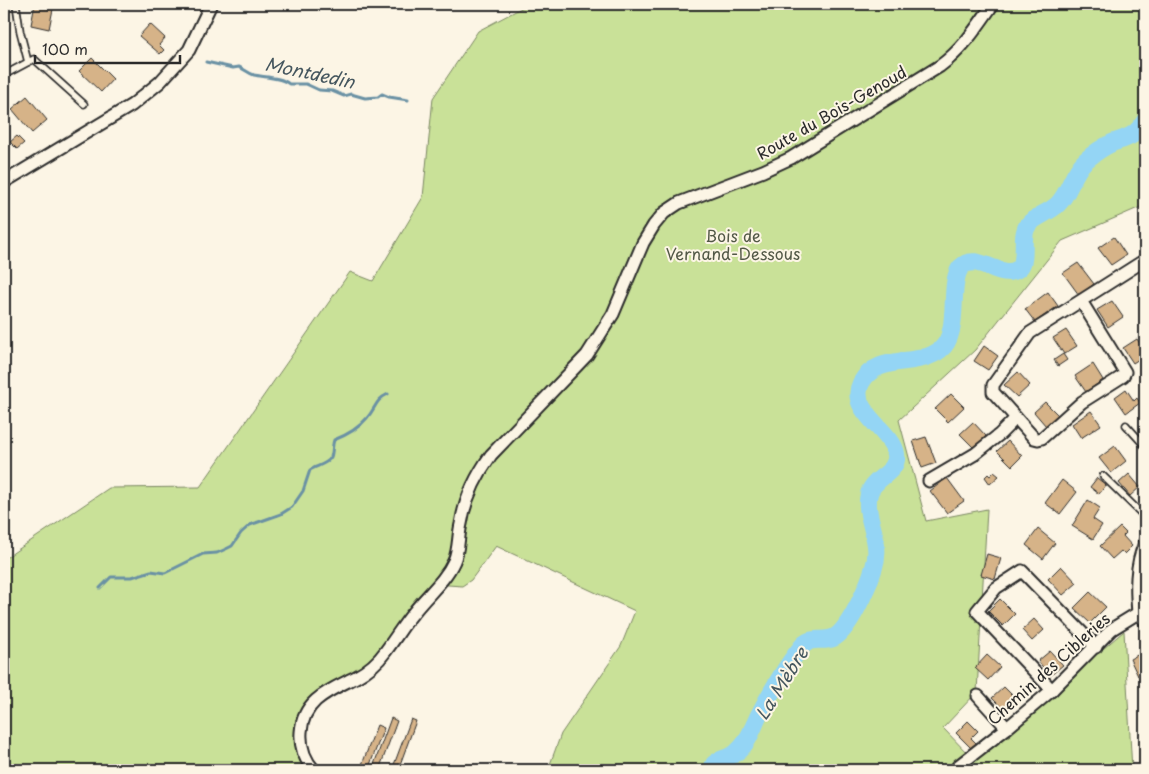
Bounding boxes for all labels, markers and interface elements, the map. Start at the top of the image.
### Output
scale bar [35,32,180,64]
text: 100 m [42,37,88,60]
water label: Montdedin [263,49,358,95]
street label: Route du Bois-Genoud [752,59,910,165]
park label: Bois de Vernand-Dessous [666,223,800,265]
street label: Chemin des Cibleries [981,606,1115,730]
water label: La Mèbre [748,640,815,725]

